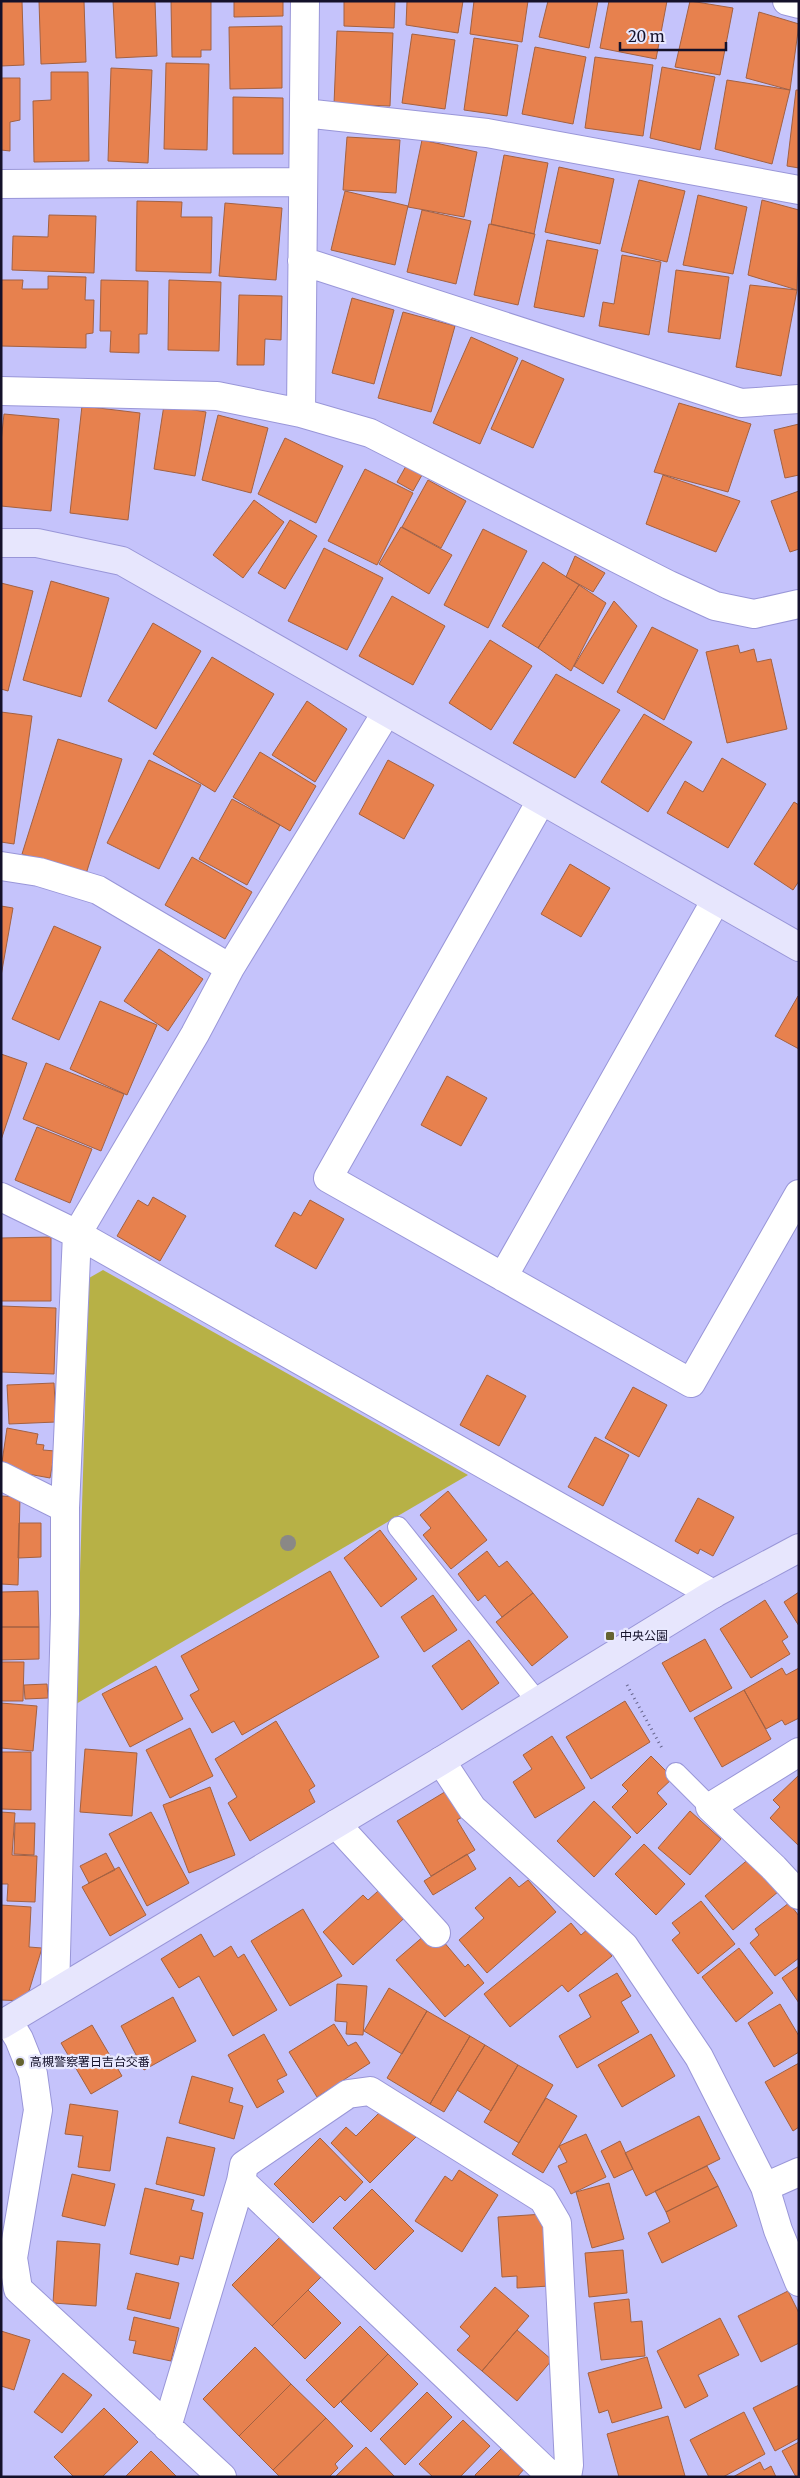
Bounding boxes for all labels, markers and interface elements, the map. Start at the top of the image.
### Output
scale bar [620,20,726,52]
text: 20 m [628,27,665,46]
place label: 中央公園 [620,1628,668,1643]
marker: 中央公園 [604,1630,616,1642]
place label: 高槻警察署日吉台交番 [30,2054,150,2069]
marker: 高槻警察署日吉台交番 [14,2056,26,2068]

